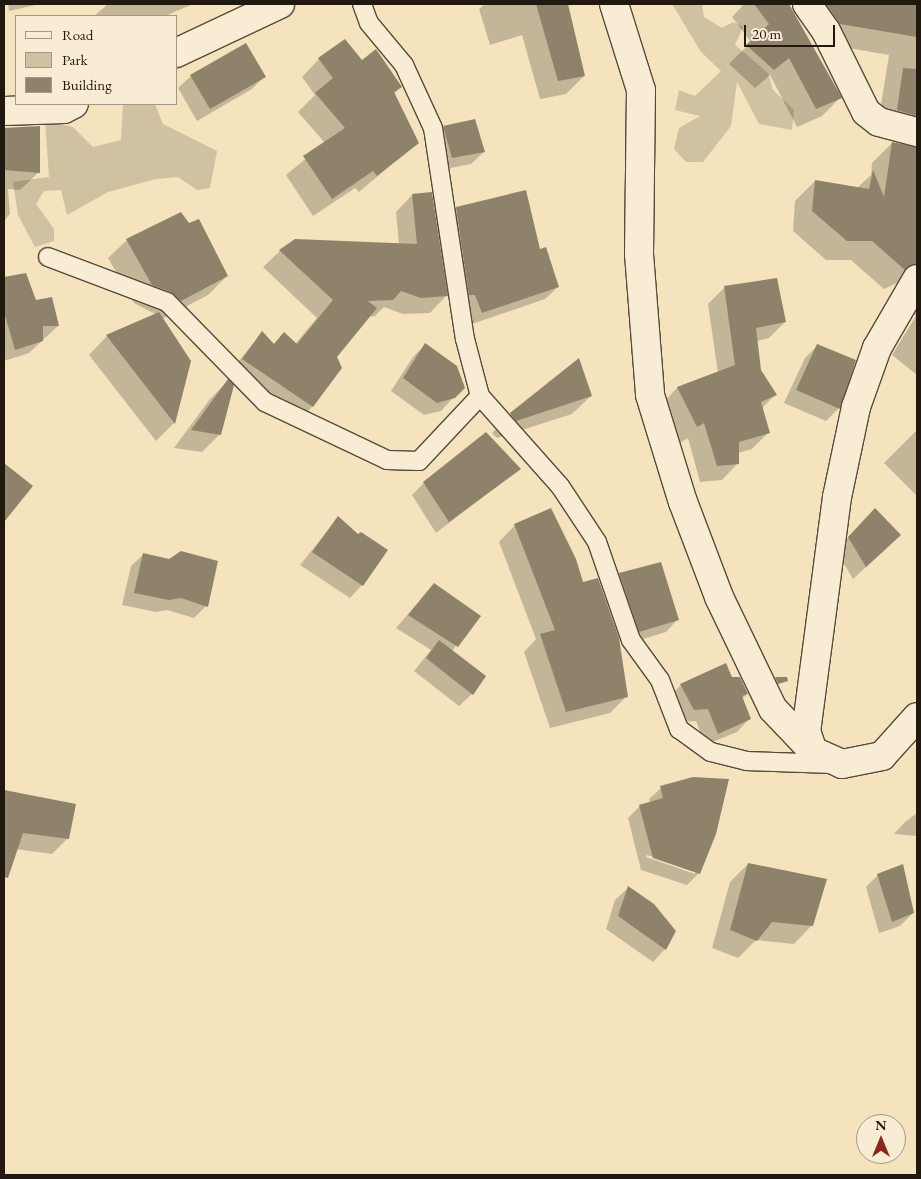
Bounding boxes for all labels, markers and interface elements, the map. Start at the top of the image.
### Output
legend [15,15,178,105]
scale bar [746,15,837,47]
text: 20 m [752,24,781,43]
text: Road [62,25,93,44]
text: Park [62,50,88,69]
text: Building [62,75,112,94]
north arrow [856,1114,906,1164]
text: N [875,1116,887,1134]

